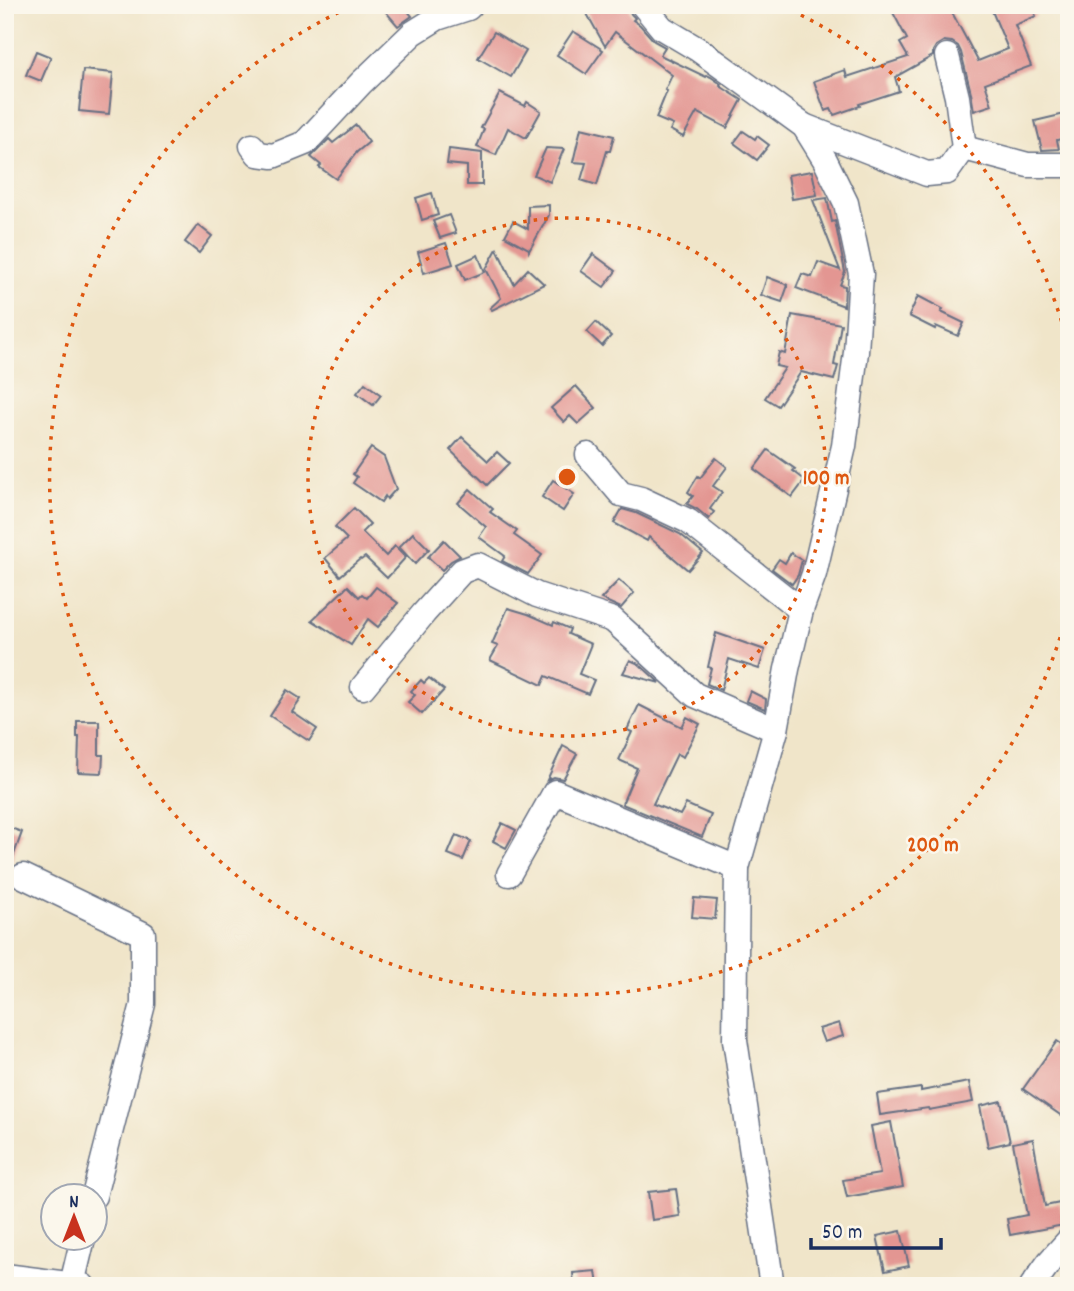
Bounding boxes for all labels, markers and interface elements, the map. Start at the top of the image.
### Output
centre of rings [555,465,579,489]
text: 100 m [803,465,849,495]
text: 200 m [907,832,959,862]
north arrow [38,1182,108,1252]
text: N [69,1190,79,1217]
scale bar [811,1207,941,1251]
text: 50 m [822,1219,862,1249]

